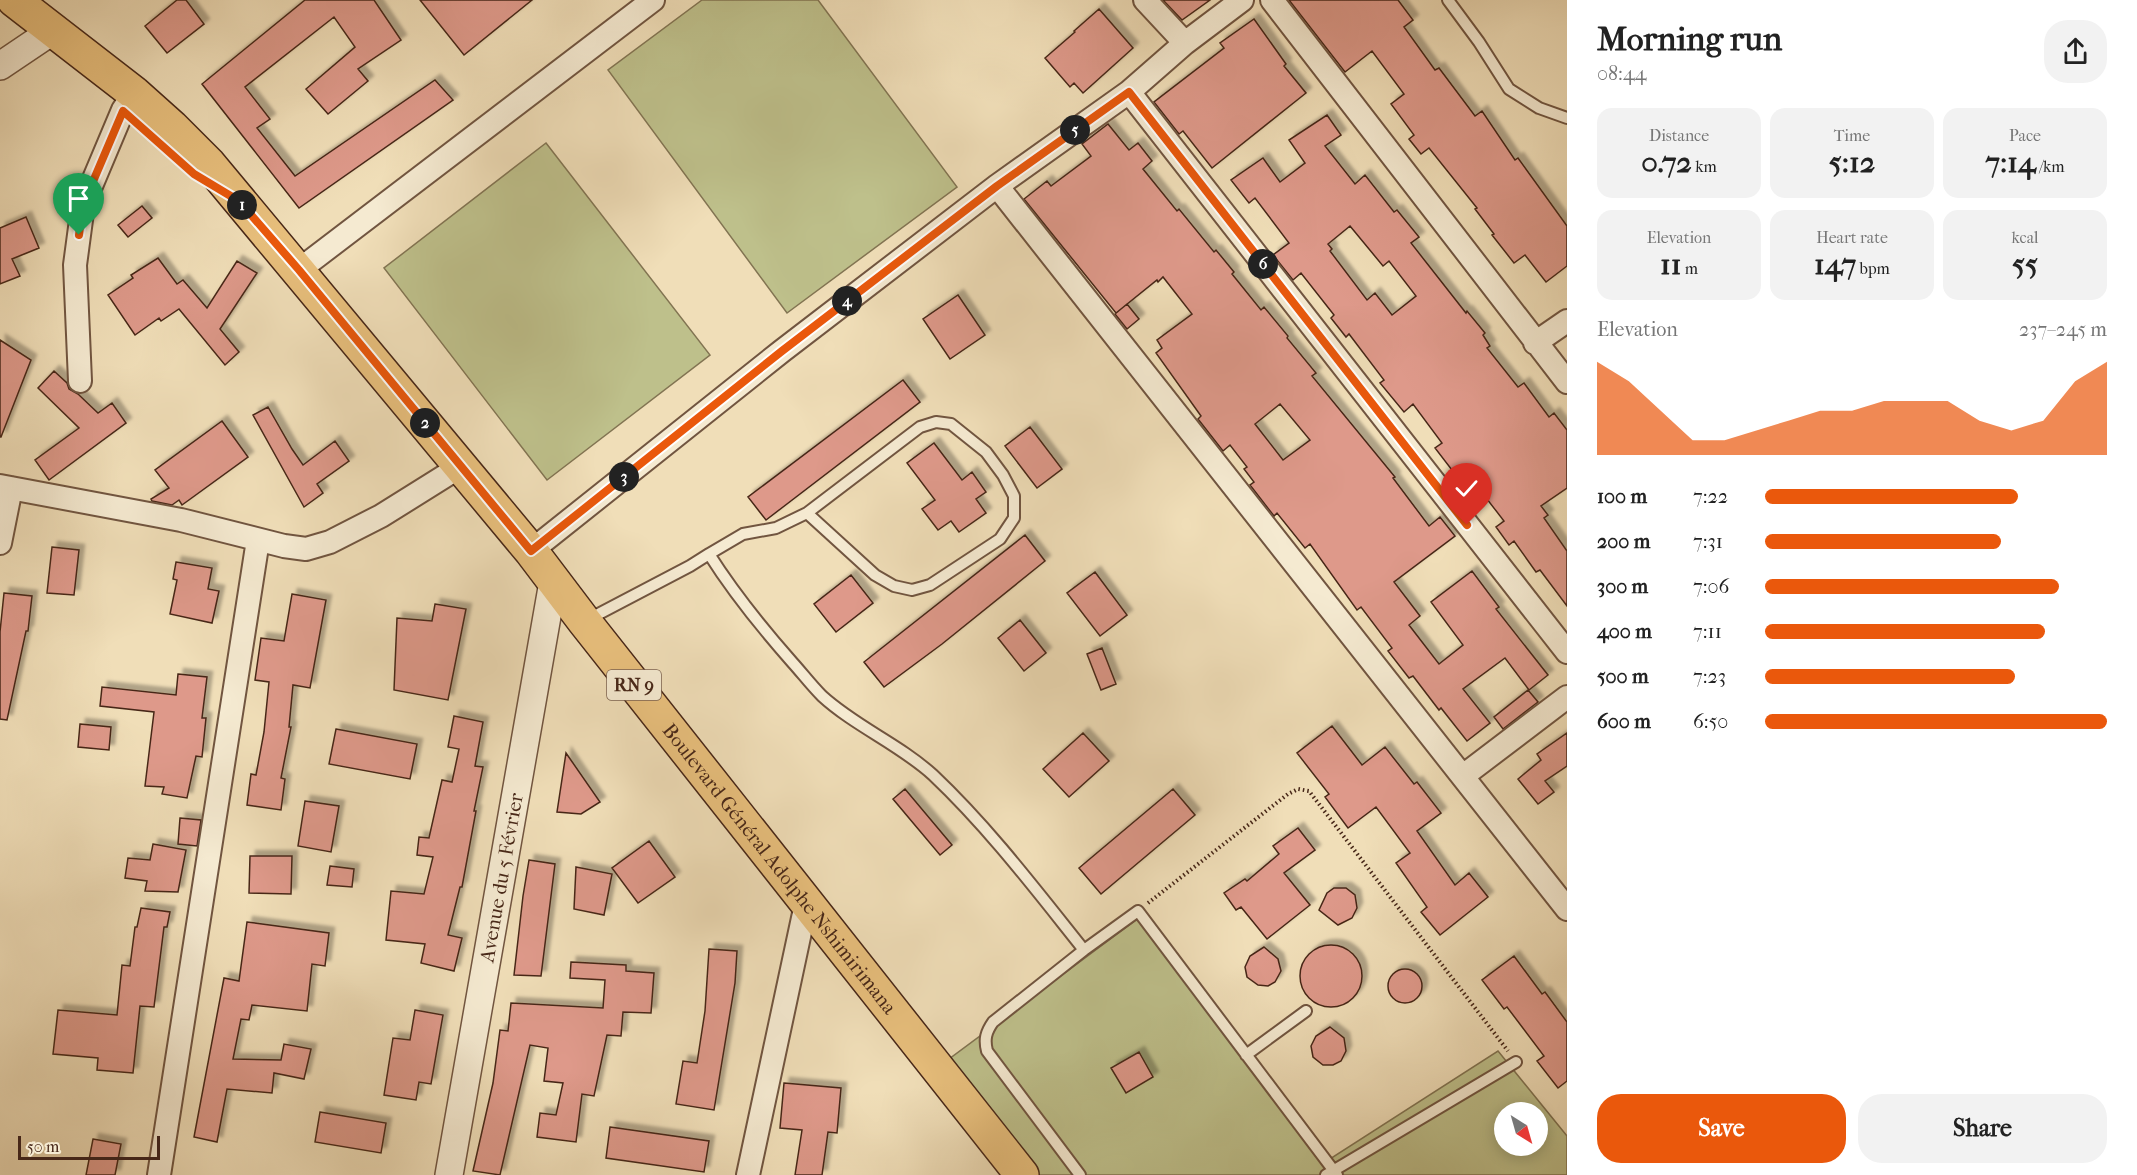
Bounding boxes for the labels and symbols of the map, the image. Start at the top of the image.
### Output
pin: 5 [1060,115,1090,145]
pin [53,173,104,235]
pin: 1 [227,190,257,220]
pin: 6 [1248,249,1278,279]
pin: 4 [832,286,862,316]
pin: 2 [410,408,440,438]
pin: 3 [609,462,639,492]
pin [1441,463,1492,525]
road number: RN 9 [607,670,661,700]
street label: Boulevard Général Adolphe Nshimirimana [658,719,902,1019]
street label: Avenue du 5 Février [475,791,527,965]
north arrow [1494,1102,1548,1156]
scale bar [18,1133,160,1160]

